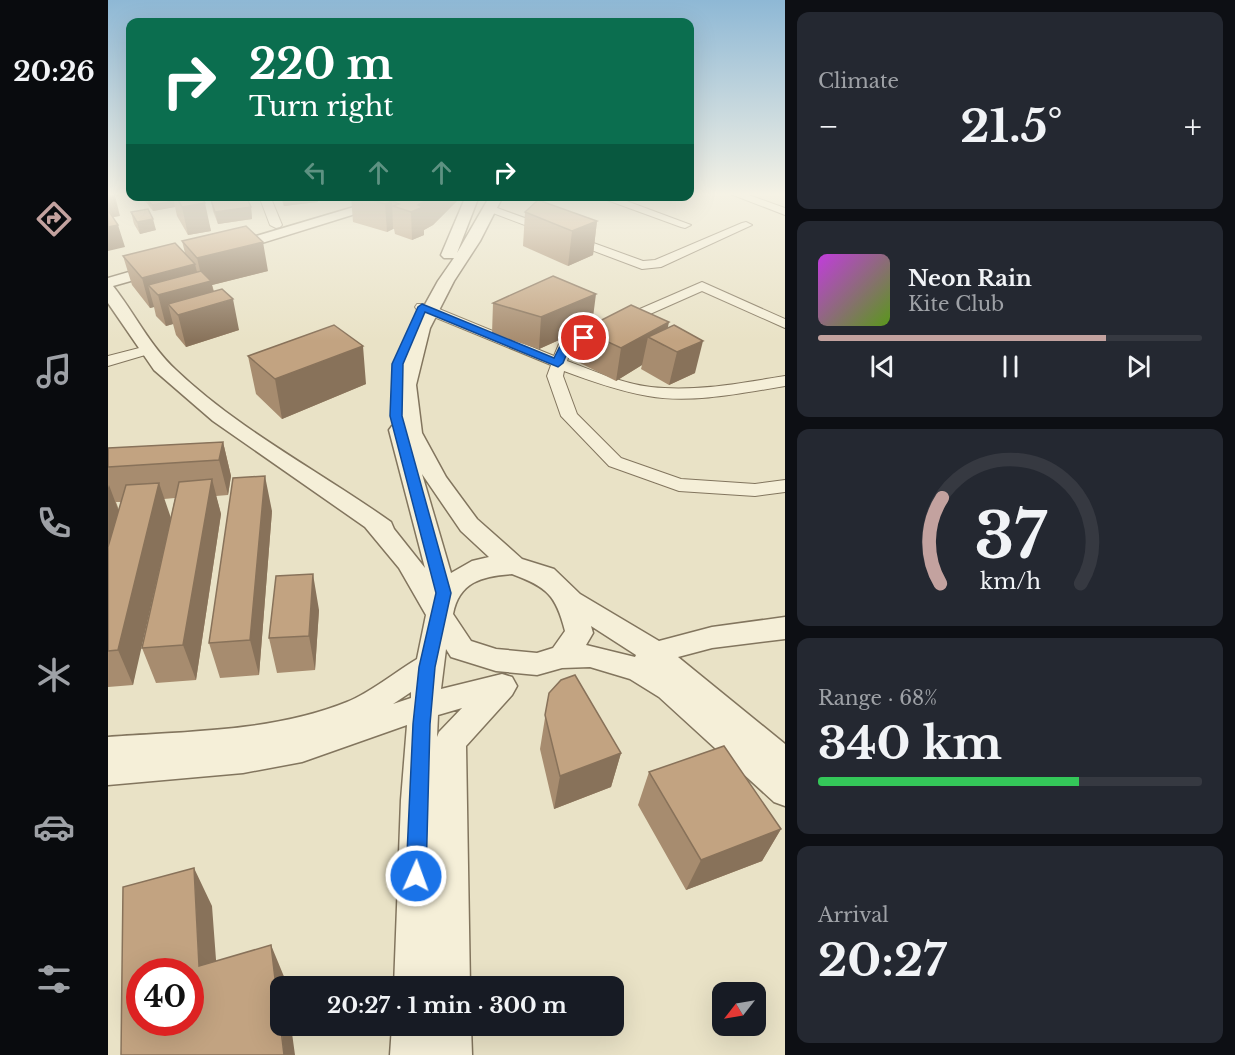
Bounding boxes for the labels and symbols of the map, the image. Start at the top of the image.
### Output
pin [558,312,609,363]
position arrow [384,844,448,908]
speed limit sign: 40 [126,958,204,1036]
north arrow [712,982,766,1036]

